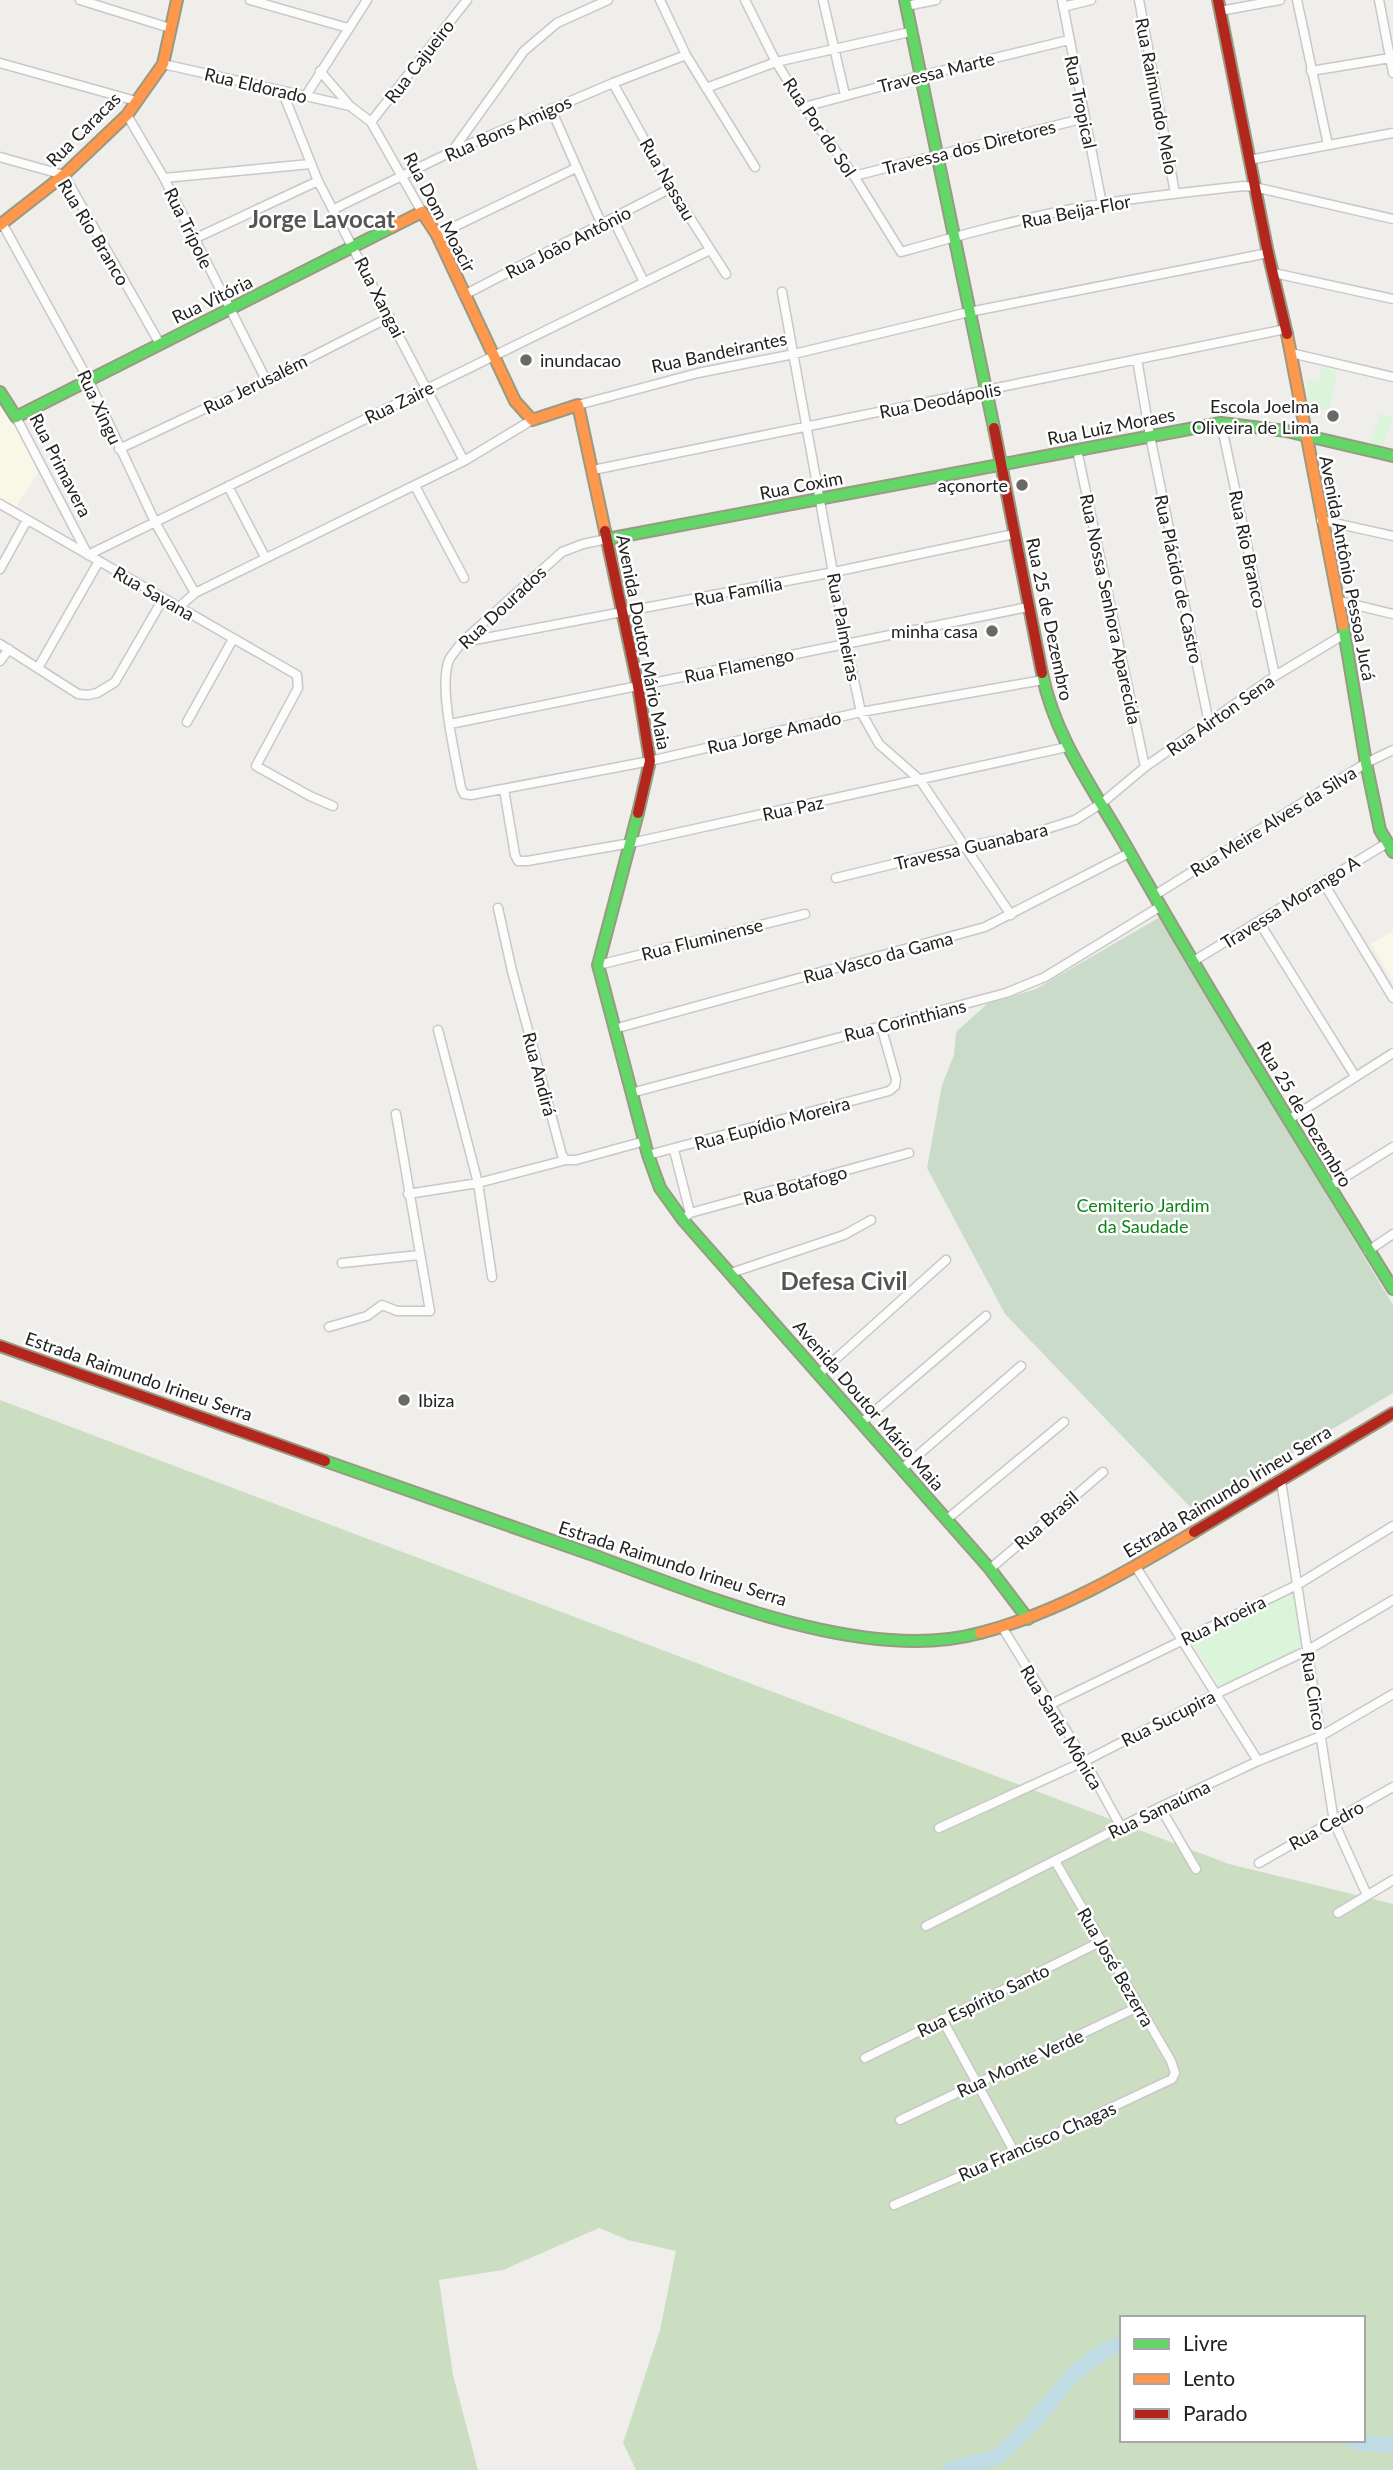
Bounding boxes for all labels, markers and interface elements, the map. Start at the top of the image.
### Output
street label: Rua Cajueiro [380,15,458,107]
street label: Rua Raimundo Melo [1131,16,1183,176]
street label: Travessa Marte [875,47,997,97]
street label: Rua Tropical [1060,53,1102,151]
street label: Rua Eldorado [202,62,310,108]
street label: Rua Por do Sol [779,73,861,181]
street label: Rua Caracas [41,87,125,171]
street label: Rua Bons Amigos [441,90,575,166]
street label: Travessa dos Diretores [880,115,1058,179]
street label: Rua Nassau [636,134,700,224]
street label: Rua Dom Moacir [399,148,481,276]
street label: Rua Rio Branco [54,175,134,289]
street label: Rua Trípole [160,184,218,272]
street label: Rua Beija-Flor [1020,190,1133,232]
street label: Rua João Antônio [502,201,634,283]
district label: Jorge Lavocat [249,204,395,233]
street label: Rua Xangai [350,253,410,341]
street label: Rua Vitória [168,270,256,328]
street label: Rua Bandeirantes [649,327,789,377]
street label: Rua Jerusalém [200,349,310,419]
place label: inundacao [540,349,621,371]
marker: inundacao [518,352,534,368]
street label: Rua Xingu [73,366,127,448]
street label: Rua Zaire [361,376,437,428]
street label: Rua Deodápolis [877,377,1003,423]
place label: Escola Joelma Oliveira de Lima [1192,395,1319,438]
street label: Rua Luiz Moraes [1045,403,1177,449]
marker: Escola Joelma Oliveira de Lima [1325,408,1341,424]
street label: Rua Primavera [25,409,97,521]
street label: Avenida Antônio Pessoa Jucá [1315,454,1381,682]
street label: Rua Coxim [758,466,844,504]
place label: açonorte [938,474,1008,496]
marker: açonorte [1014,477,1030,493]
street label: Rua Rio Branco [1225,488,1271,610]
street label: Rua Nossa Senhora Aparecida [1076,492,1146,726]
street label: Rua Plácido de Castro [1150,493,1208,665]
street label: Avenida Doutor Mário Maia [612,532,676,752]
street label: Rua 25 de Dezembro [1022,536,1078,702]
street label: Rua Savana [110,561,198,625]
street label: Rua Dourados [454,561,551,653]
street label: Rua Palmeiras [823,571,865,683]
street label: Rua Família [692,572,784,610]
place label: minha casa [891,620,978,642]
marker: minha casa [984,623,1000,639]
street label: Rua Flamengo [682,643,796,687]
street label: Rua Airton Sena [1162,670,1278,760]
street label: Rua Jorge Amado [705,706,843,758]
street label: Rua Meire Alves da Silva [1186,761,1360,881]
street label: Rua Paz [760,791,826,825]
street label: Travessa Guanabara [892,818,1050,874]
street label: Travessa Morango A [1217,850,1364,953]
street label: Rua Fluminense [639,913,765,965]
street label: Rua Vasco da Gama [801,926,955,988]
street label: Rua Corinthians [842,994,968,1046]
street label: Rua Andirá [518,1030,562,1118]
street label: Rua 25 de Dezembro [1253,1037,1357,1191]
street label: Rua Eupídio Moreira [692,1092,852,1154]
street label: Rua Botafogo [741,1161,849,1209]
park label: Cemiterio Jardim da Saudade [1076,1194,1210,1237]
district label: Defesa Civil [780,1266,908,1295]
street label: Avenida Doutor Mário Maia [789,1315,949,1495]
street label: Estrada Raimundo Irineu Serra [23,1327,255,1425]
place label: Ibiza [418,1389,454,1411]
marker: Ibiza [396,1392,412,1408]
street label: Estrada Raimundo Irineu Serra [1119,1420,1335,1562]
street label: Rua Brasil [1009,1486,1083,1554]
street label: Estrada Raimundo Irineu Serra [556,1516,790,1610]
street label: Rua Aroeira [1177,1590,1269,1650]
street label: Rua Cinco [1297,1650,1331,1732]
street label: Rua Santa Mônica [1016,1661,1108,1793]
street label: Rua Sucupira [1117,1685,1219,1751]
street label: Rua Samaúma [1104,1775,1214,1843]
street label: Rua Cedro [1285,1795,1367,1855]
street label: Rua José Bezerra [1073,1904,1159,2030]
street label: Rua Espírito Santo [913,1959,1053,2041]
street label: Rua Monte Verde [953,2024,1087,2102]
street label: Rua Francisco Chagas [955,2096,1119,2186]
legend [1120,2316,1365,2442]
text: Livre [1183,2330,1228,2355]
text: Lento [1183,2365,1235,2390]
text: Parado [1183,2400,1247,2425]

